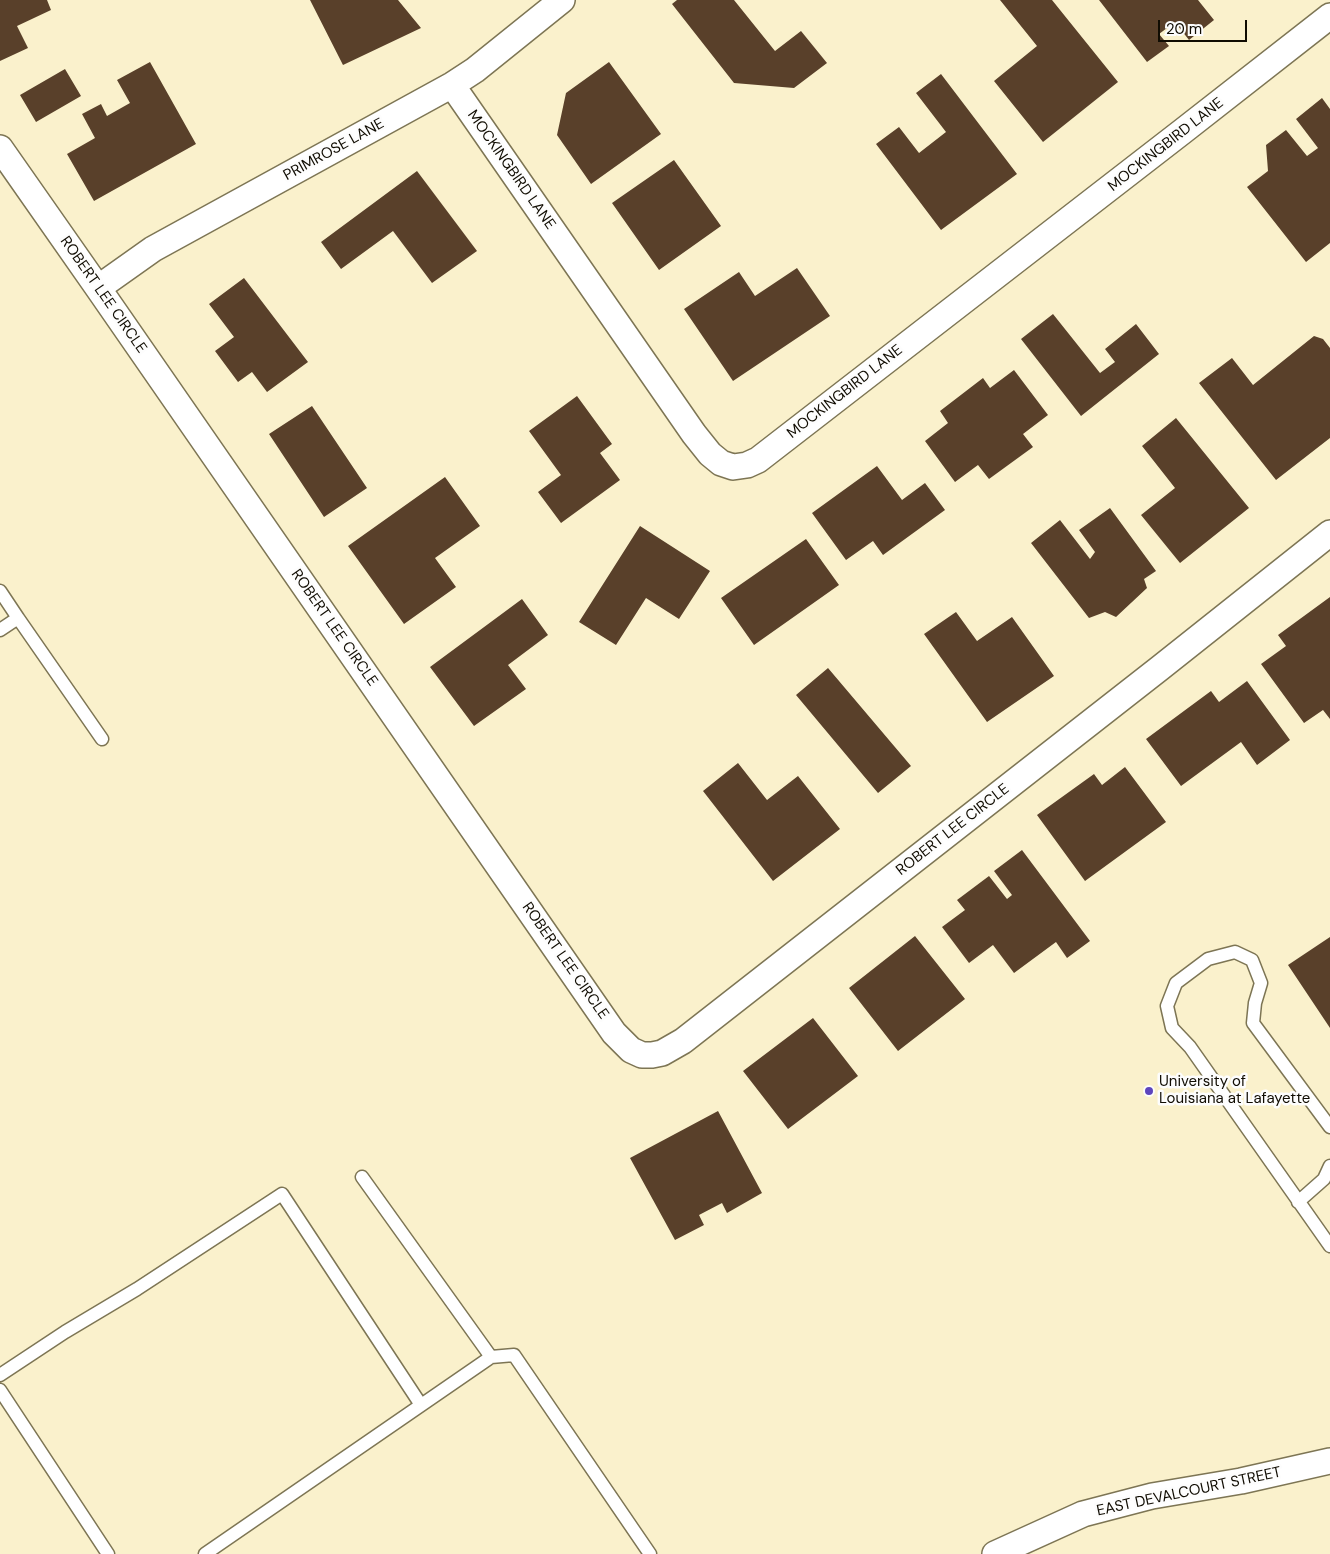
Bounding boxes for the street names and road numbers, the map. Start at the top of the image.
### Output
street label: MOCKINGBIRD LANE [1105,94,1227,196]
street label: MOCKINGBIRD LANE [463,107,559,233]
street label: PRIMROSE LANE [281,115,387,185]
street label: ROBERT LEE CIRCLE [56,233,150,357]
street label: MOCKINGBIRD LANE [784,341,906,443]
street label: ROBERT LEE CIRCLE [287,566,381,690]
street label: ROBERT LEE CIRCLE [893,780,1013,880]
street label: ROBERT LEE CIRCLE [518,899,612,1023]
street label: EAST DEVALCOURT STREET [1095,1464,1283,1520]

